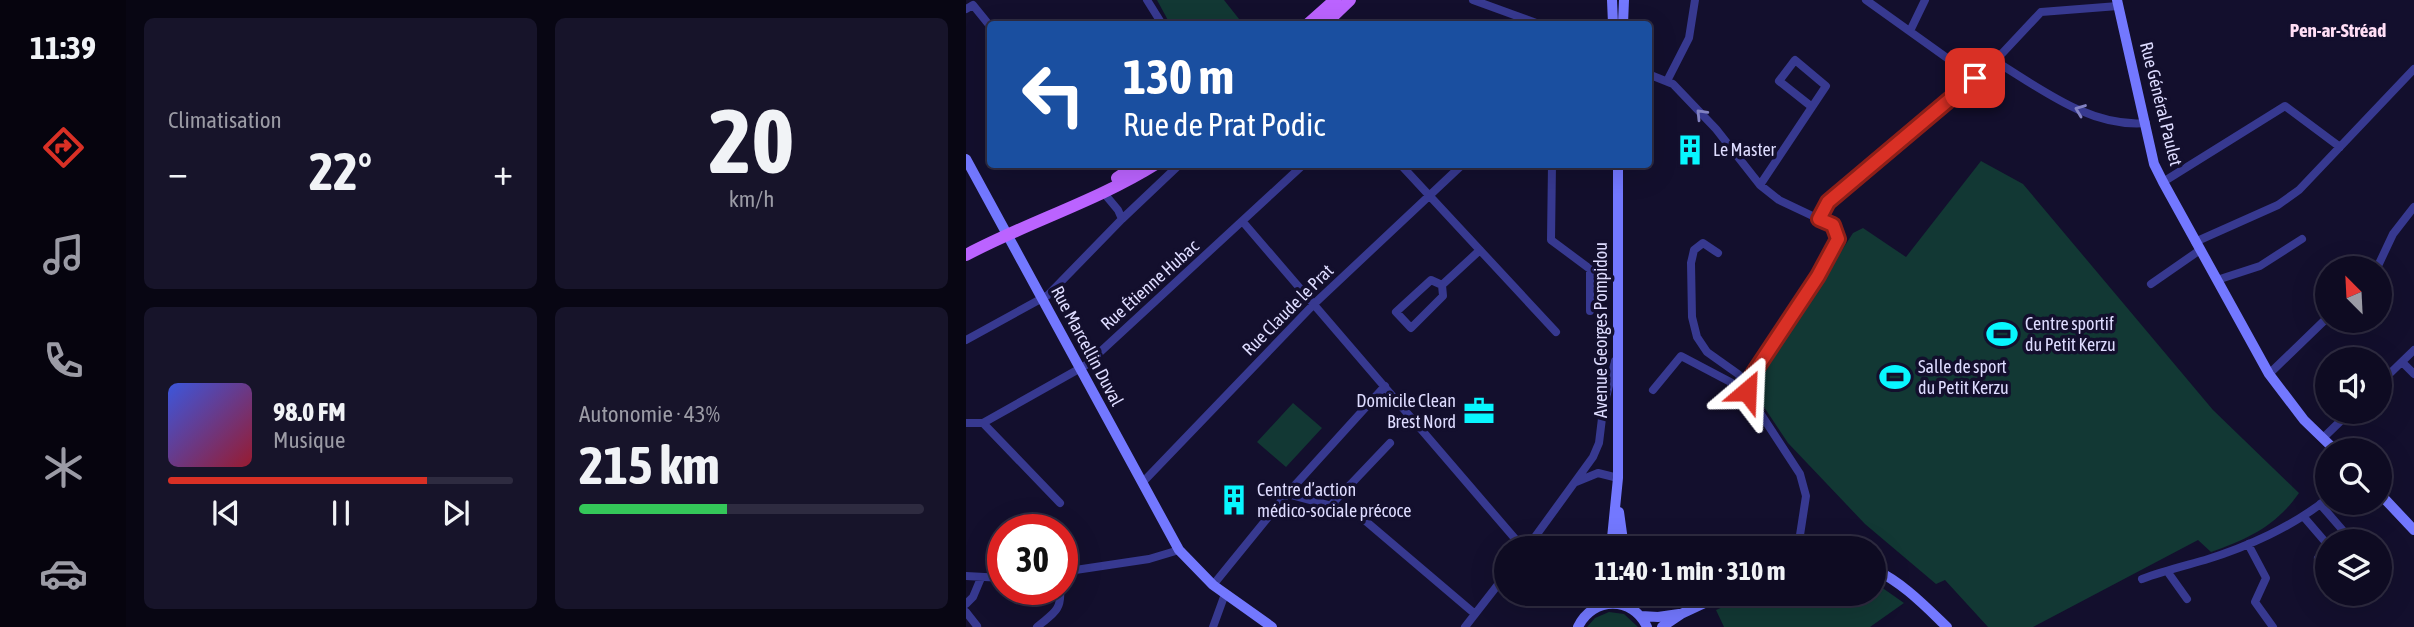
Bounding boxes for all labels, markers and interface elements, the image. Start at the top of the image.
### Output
district label: Pen-ar-Stréad [2290,19,2386,41]
text: 11:39 [30,29,96,66]
street label: Rue Général Paulet [2136,40,2187,168]
text: 130 m [1123,48,1234,104]
pin [1945,48,2005,108]
icon: left [1008,49,1099,140]
icon: arrive [1956,59,1994,97]
text: 20 [709,88,794,192]
one-way arrow [2074,104,2086,118]
text: Rue de Prat Podic [1123,106,1325,143]
text: Climatisation [168,107,282,133]
one-way arrow [1696,109,1709,122]
icon: directions [39,123,88,172]
building icon: Le Master [1673,133,1707,167]
place label: Le Master [1713,139,1777,160]
text: 22° [309,141,372,201]
text: − [168,150,188,193]
text: + [493,150,513,193]
text: km/h [729,186,774,212]
icon: music [39,230,88,279]
street label: Rue Étienne Hubac [1096,235,1203,334]
street label: Avenue Georges Pompidou [1590,242,1611,418]
north arrow [2315,256,2392,332]
map controls [2315,256,2392,606]
street label: Rue Claude le Prat [1238,260,1337,359]
street label: Rue Marcellin Duval [1047,282,1128,410]
place label: Centre sportif du Petit Kerzu [2025,313,2116,355]
sports icon: Centre sportif du Petit Kerzu [1985,317,2019,351]
icon: phone [39,336,88,385]
button: sound [2315,347,2392,424]
position arrow [1710,354,1784,428]
place label: Salle de sport du Petit Kerzu [1918,356,2009,398]
sports icon: Salle de sport du Petit Kerzu [1878,360,1912,394]
place label: Domicile Clean Brest Nord [1356,390,1456,432]
office icon: Domicile Clean Brest Nord [1462,394,1496,428]
text: 98.0 FM [273,397,346,427]
text: Autonomie · 43% [579,401,720,427]
text: Musique [273,427,345,453]
text: 215 km [579,435,720,495]
button: search [2315,438,2392,515]
icon: climate [39,443,88,492]
place label: Centre d’action médico-sociale précoce [1257,479,1411,521]
building icon: Centre d’action médico-sociale précoce [1217,483,1251,517]
icon: previous [207,494,245,532]
icon: pause [322,494,360,532]
icon: next [437,494,475,532]
speed limit sign: 30 [987,514,1078,605]
button: layers [2315,529,2392,606]
icon: car [39,549,88,598]
text: 11:40 · 1 min · 310 m [1595,556,1785,586]

